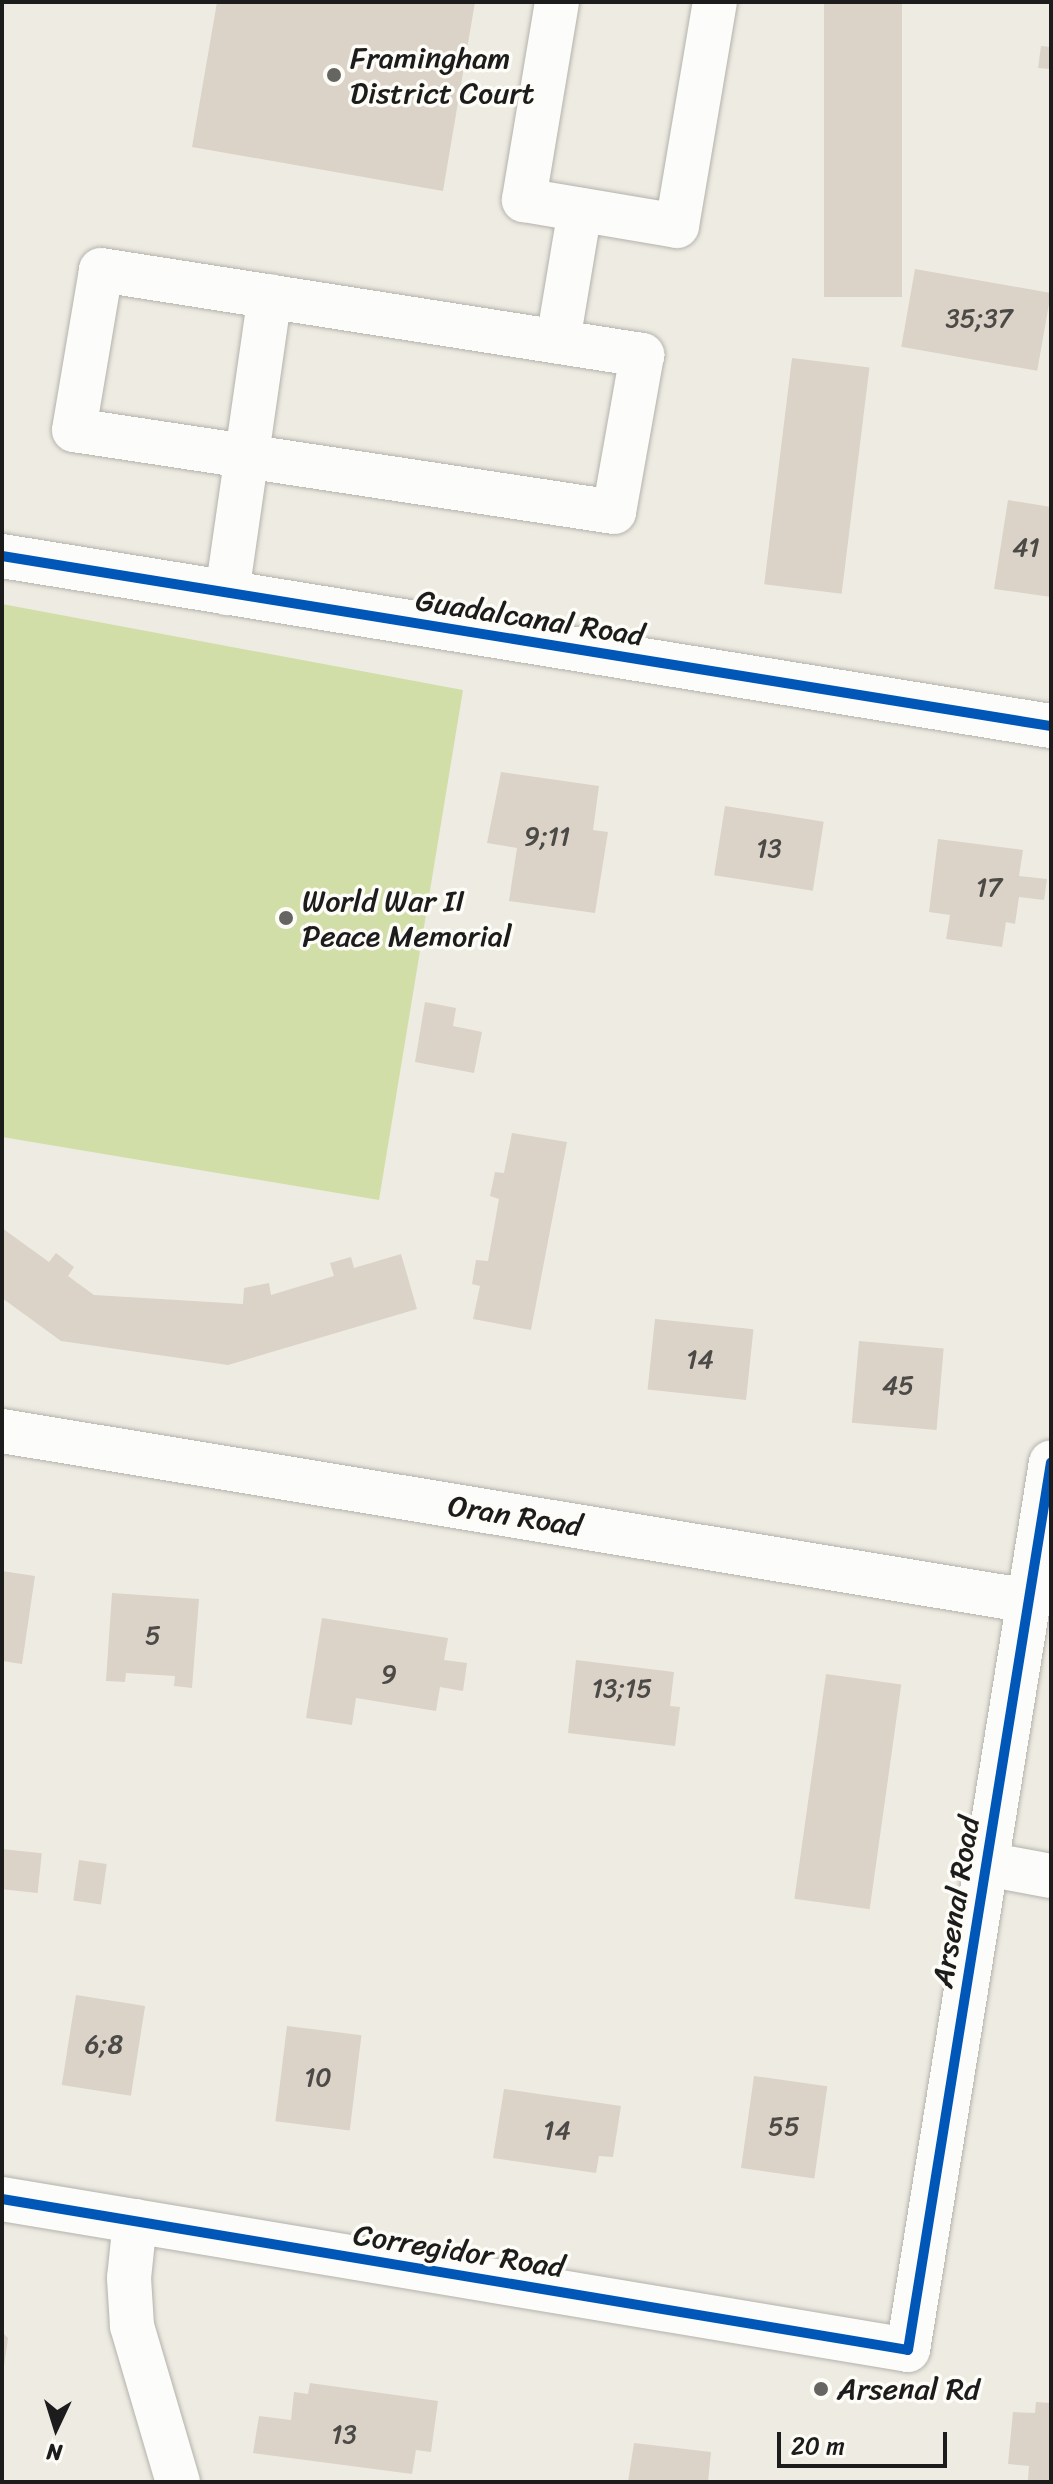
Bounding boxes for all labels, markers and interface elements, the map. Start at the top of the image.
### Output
place label: Framingham District Court [350,40,535,110]
marker: Framingham District Court [325,66,343,84]
house number: 35;37 [945,303,1013,335]
house number: 41 [1012,532,1040,564]
street label: Guadalcanal Road [413,582,647,654]
house number: 9;11 [524,821,570,853]
house number: 13 [756,833,782,865]
house number: 17 [976,872,1002,904]
place label: World War II Peace Memorial [302,883,510,954]
marker: World War II Peace Memorial [277,909,295,927]
house number: 14 [686,1344,714,1376]
house number: 45 [882,1370,914,1402]
street label: Oran Road [445,1488,585,1544]
house number: 5 [145,1620,161,1652]
house number: 9 [381,1659,397,1691]
house number: 13;15 [592,1673,652,1705]
street label: Arsenal Road [925,1814,987,1990]
house number: 6;8 [85,2029,123,2061]
house number: 10 [304,2062,332,2094]
house number: 55 [768,2111,800,2143]
house number: 14 [543,2115,571,2147]
street label: Corregidor Road [351,2217,567,2285]
place label: Arsenal Rd [837,2371,980,2407]
marker: Arsenal Rd [812,2380,830,2398]
north arrow [16,2388,96,2468]
scale bar [781,2416,951,2466]
house number: 13 [331,2419,357,2451]
text: 20 m [791,2425,845,2467]
text: N [45,2432,63,2472]

